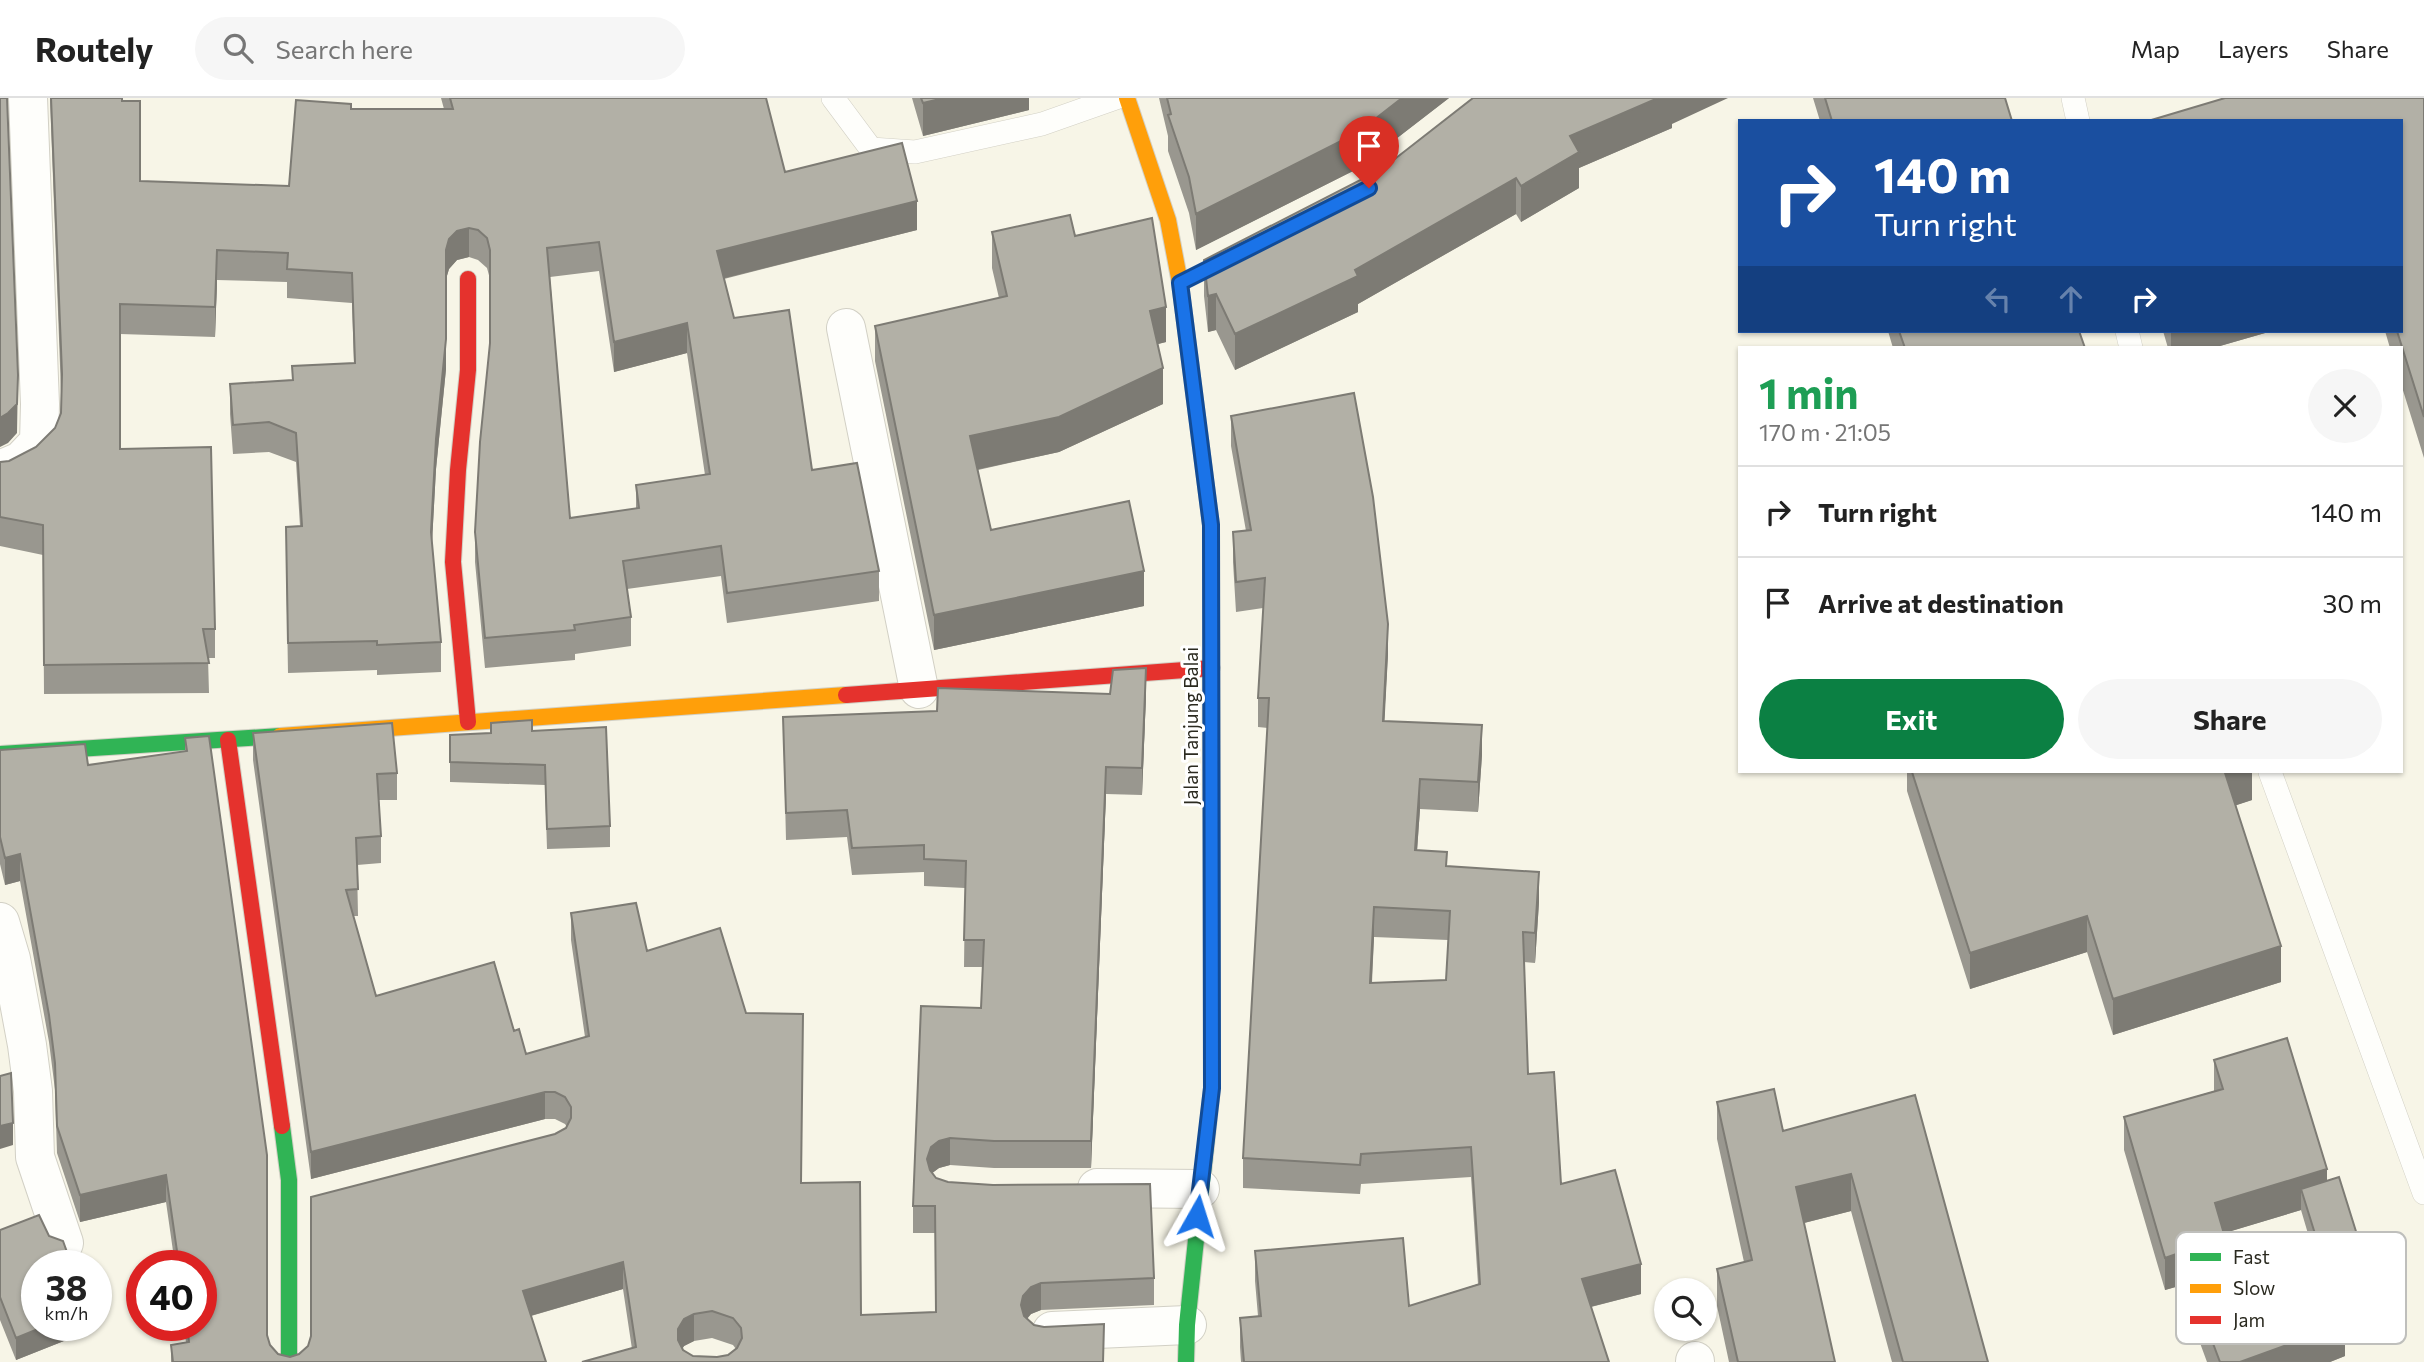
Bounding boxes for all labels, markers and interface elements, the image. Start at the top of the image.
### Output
search box [195,17,685,80]
text: Routely [35,28,153,69]
icon: search [219,29,257,67]
text: Search here [275,33,413,64]
text: Map [2131,34,2180,63]
text: Layers [2218,34,2289,63]
text: Share [2327,34,2389,63]
pin [1339,116,1399,188]
icon: arrive [1350,127,1388,165]
text: 140 m [1874,143,2011,203]
icon: right [1759,147,1850,238]
text: Turn right [1874,203,2017,243]
icon: left [1979,280,2017,318]
icon: ahead [2052,280,2090,318]
icon: right [2125,280,2163,318]
text: 1 min [1759,366,1859,418]
button: close [2308,369,2382,443]
text: 170 m · 21:05 [1759,418,1891,446]
icon: right [1759,493,1797,531]
text: Turn right [1818,496,1937,527]
text: 140 m [2311,496,2382,527]
icon: arrive [1759,584,1797,622]
text: Arrive at destination [1818,587,2064,618]
text: 30 m [2323,587,2382,618]
street label: Jalan Tanjung Balai [1179,647,1202,805]
button: Exit [1759,679,2064,759]
button: Share [2078,679,2382,759]
position arrow [1160,1179,1234,1253]
legend [2176,1232,2406,1344]
text: Fast [2233,1245,2270,1268]
speed limit sign: 40 [126,1250,217,1341]
text: 38 [45,1265,88,1308]
text: Slow [2233,1276,2275,1299]
map controls [1654,1278,1717,1341]
button: search [1654,1278,1717,1341]
text: km/h [45,1302,88,1324]
text: Jam [2233,1308,2265,1331]

